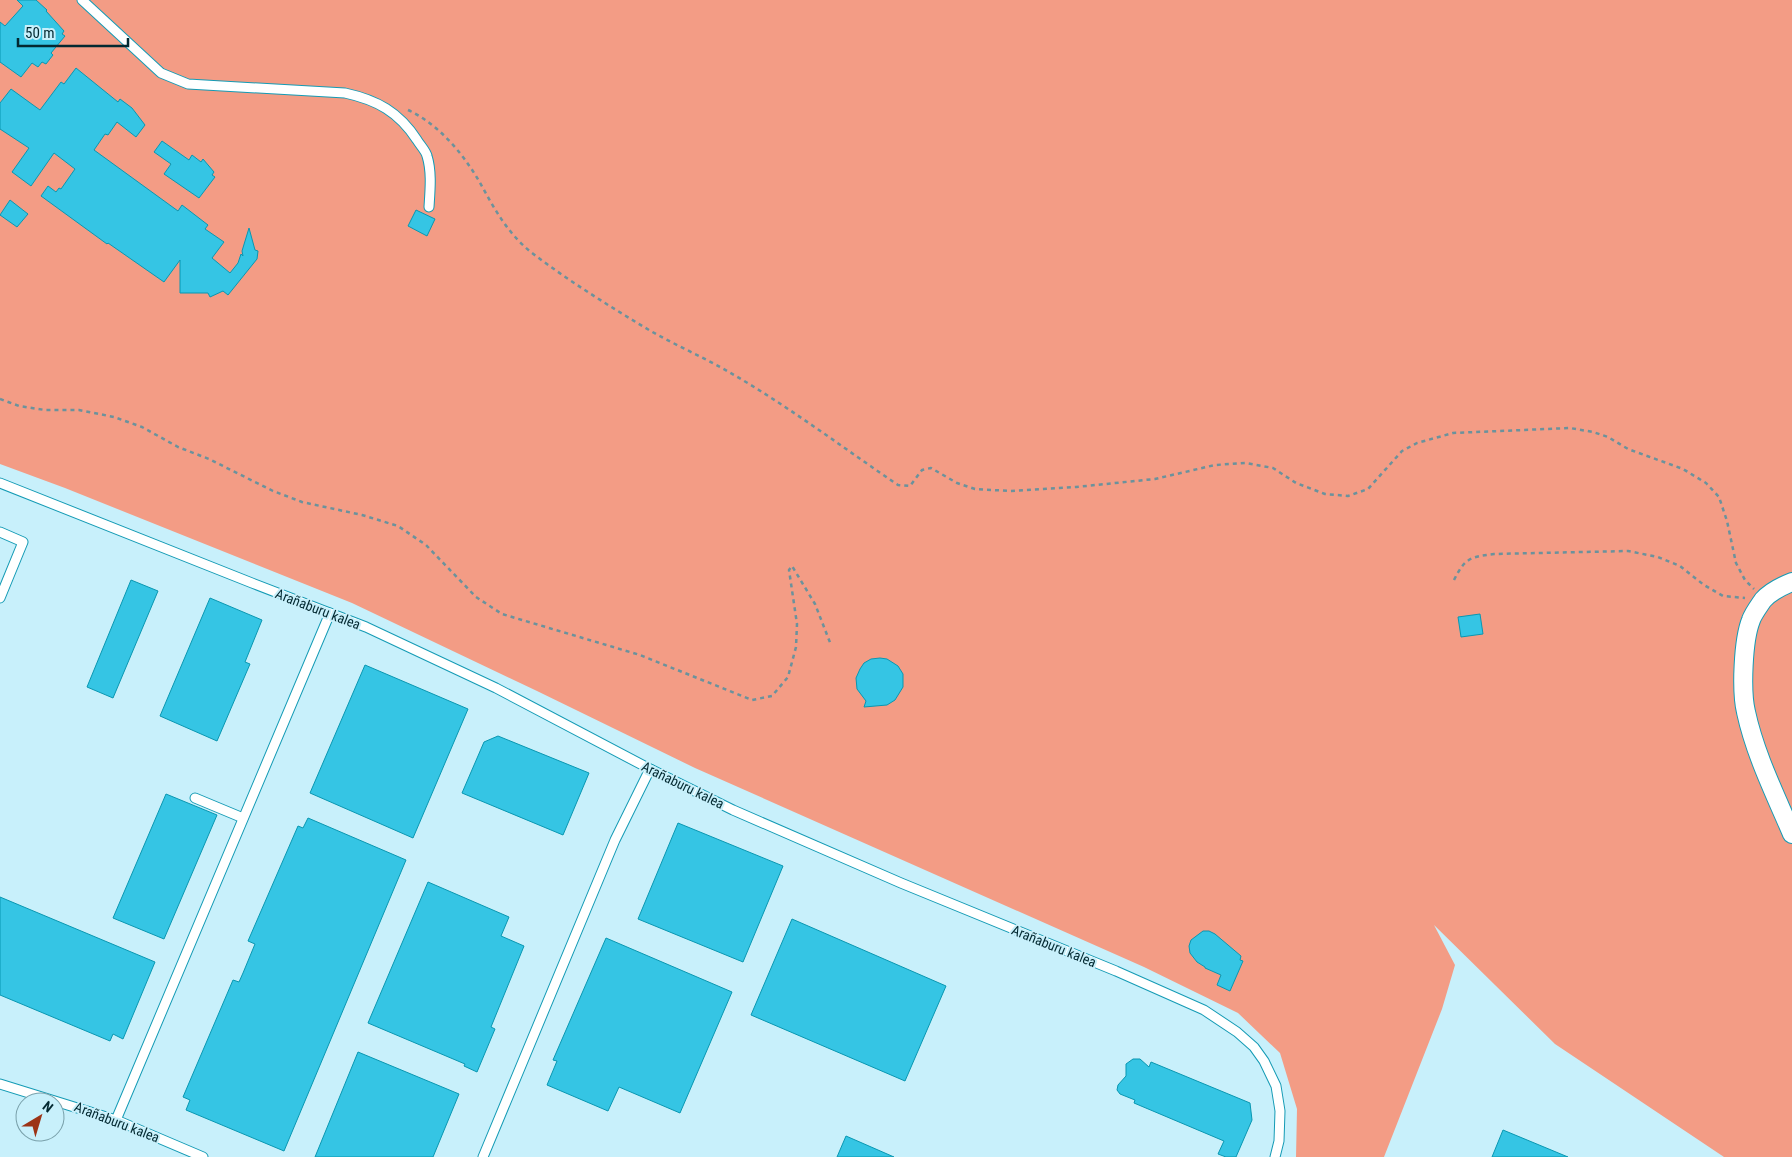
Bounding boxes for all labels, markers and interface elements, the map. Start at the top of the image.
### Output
scale bar [18,15,128,47]
text: 50 m [25,24,55,42]
street label: Arañaburu kalea [273,585,363,633]
street label: Arañaburu kalea [639,758,727,812]
street label: Arañaburu kalea [1009,922,1099,970]
north arrow [15,1092,65,1142]
text: N [40,1098,56,1116]
street label: Arañaburu kalea [72,1098,162,1146]

